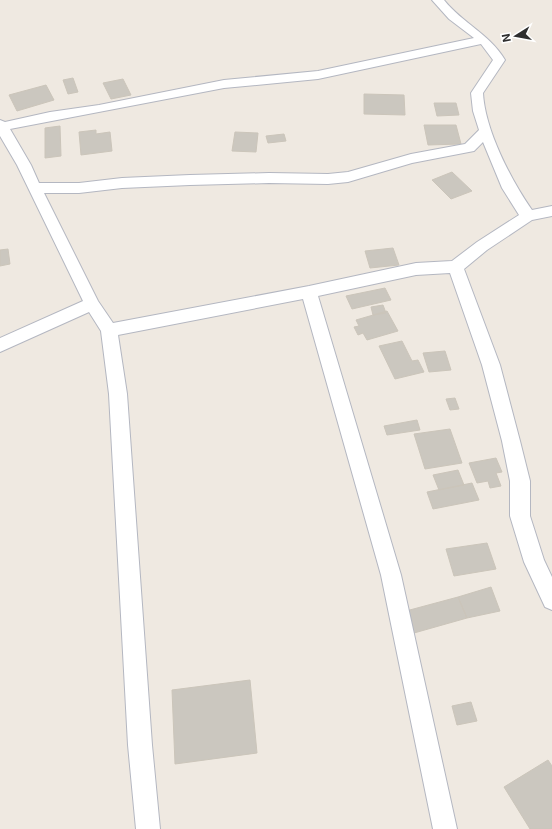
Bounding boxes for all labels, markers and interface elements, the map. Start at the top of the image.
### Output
north arrow [496,16,536,56]
text: N [499,32,514,43]

